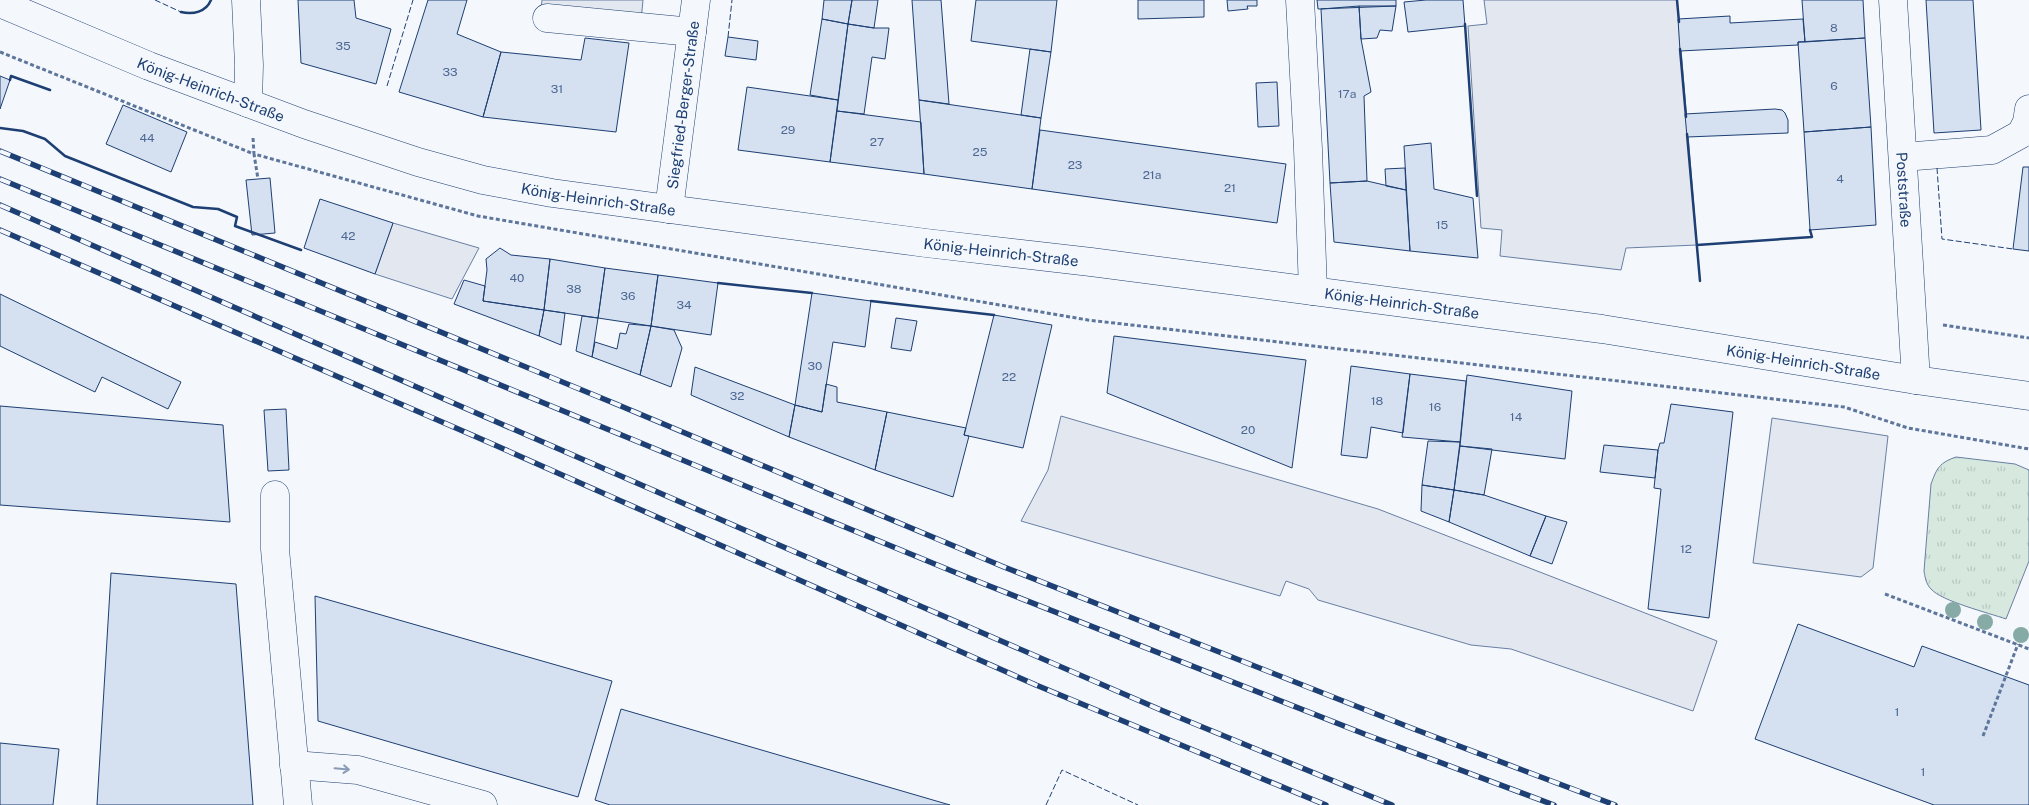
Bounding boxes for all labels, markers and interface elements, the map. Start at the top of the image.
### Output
street label: Siegfried-Berger-Straße [663,20,702,190]
house number: 8 [1830,21,1838,35]
house number: 35 [335,39,351,53]
street label: König-Heinrich-Straße [135,54,287,124]
house number: 33 [442,65,458,79]
house number: 6 [1830,79,1838,93]
house number: 31 [551,82,563,96]
house number: 17a [1338,87,1356,101]
house number: 29 [781,123,795,137]
house number: 44 [139,131,155,145]
house number: 27 [870,135,884,149]
house number: 25 [973,145,988,159]
street label: Poststraße [1894,151,1915,228]
house number: 23 [1068,158,1082,172]
house number: 21a [1143,168,1161,182]
house number: 4 [1836,172,1844,186]
street label: König-Heinrich-Straße [520,179,677,218]
house number: 21 [1224,181,1236,195]
house number: 15 [1436,218,1449,232]
house number: 42 [341,229,355,243]
street label: König-Heinrich-Straße [923,234,1080,269]
house number: 40 [510,271,524,285]
house number: 38 [566,282,582,296]
street label: König-Heinrich-Straße [1323,284,1480,321]
house number: 36 [621,289,635,303]
house number: 34 [676,298,692,312]
street label: König-Heinrich-Straße [1725,341,1882,383]
house number: 30 [808,359,822,373]
house number: 22 [1002,370,1016,384]
house number: 32 [730,389,744,403]
house number: 18 [1371,394,1384,408]
house number: 16 [1429,400,1441,414]
house number: 14 [1510,410,1523,424]
house number: 20 [1241,423,1255,437]
house number: 12 [1680,542,1692,556]
house number: 1 [1895,705,1899,719]
one-way arrow [334,764,350,774]
house number: 1 [1921,765,1925,779]

